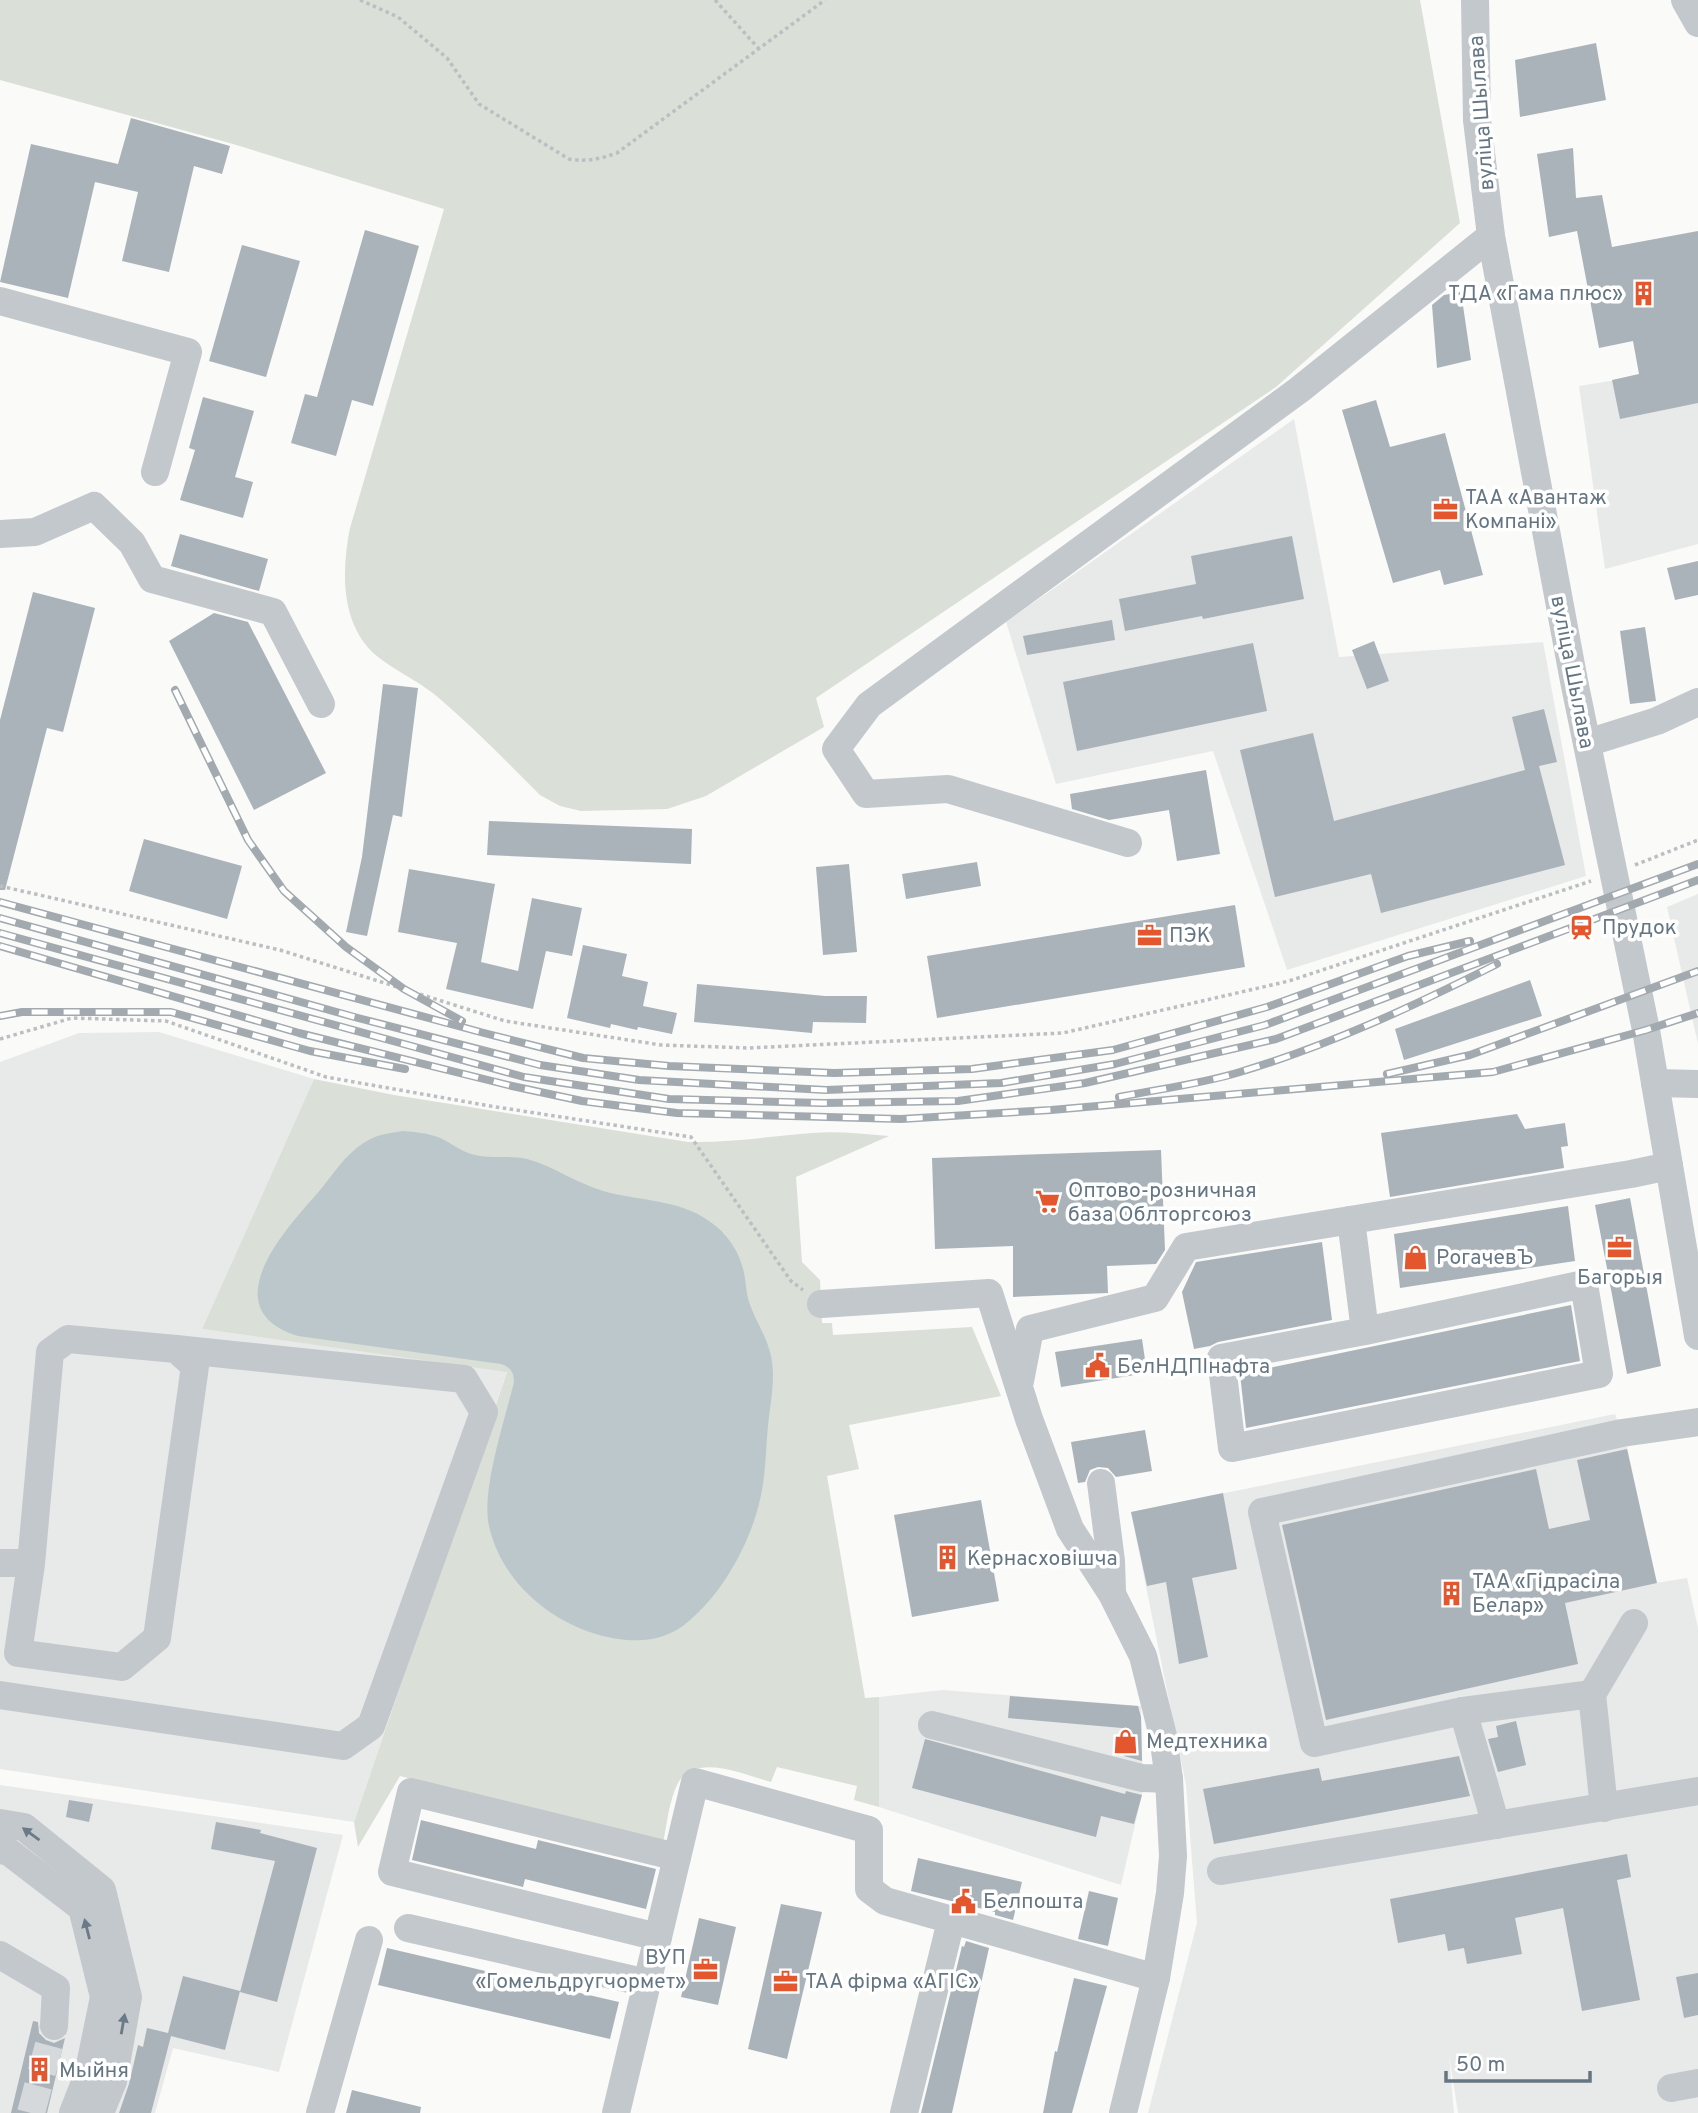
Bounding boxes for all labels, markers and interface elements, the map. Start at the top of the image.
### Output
street label: вуліца Шылава [1464,34,1501,191]
building icon: ТДА «Гама плюс» [1629,279,1657,307]
place label: ТДА «Гама плюс» [1448,281,1623,308]
place label: ТАА «Авантаж Компані» [1465,485,1607,536]
office icon: ТАА «Авантаж Компані» [1431,495,1459,523]
street label: вуліца Шылава [1543,593,1600,751]
station icon: Прудок [1568,913,1596,941]
place label: Прудок [1602,915,1677,942]
office icon: ПЭК [1135,921,1163,949]
place label: ПЭК [1169,923,1211,950]
place label: Оптово-розничная база Облторгсоюз [1068,1178,1257,1229]
supermarket icon: Оптово-розничная база Облторгсоюз [1034,1188,1062,1216]
office icon: Багорыя [1606,1234,1634,1262]
shop icon: РогачевЪ [1402,1243,1430,1271]
place label: РогачевЪ [1436,1245,1534,1272]
place label: Багорыя [1577,1265,1663,1292]
public building icon: БелНДПІнафта [1083,1352,1111,1380]
place label: БелНДПІнафта [1117,1354,1270,1381]
building icon: Кернасховішча [933,1544,961,1572]
place label: Кернасховішча [967,1546,1118,1573]
place label: ТАА «Гідрасіла Белар» [1472,1569,1620,1620]
building icon: ТАА «Гідрасіла Белар» [1438,1579,1466,1607]
shop icon: Медтехника [1112,1727,1140,1755]
place label: Медтехника [1146,1729,1268,1756]
one-way arrow [22,1827,41,1841]
public building icon: Белпошта [949,1887,977,1915]
place label: Белпошта [983,1889,1083,1916]
one-way arrow [81,1918,92,1940]
place label: ВУП «Гомельдругчормет» [475,1945,686,1996]
office icon: ВУП «Гомельдругчормет» [692,1955,720,1983]
office icon: ТАА фірма «АГІС» [771,1967,799,1995]
place label: ТАА фірма «АГІС» [805,1969,979,1996]
one-way arrow [118,2012,129,2034]
scale bar [1446,2039,1590,2084]
text: 50 m [1456,2052,1505,2079]
building icon: Мыйня [25,2056,53,2084]
place label: Мыйня [59,2058,129,2085]

